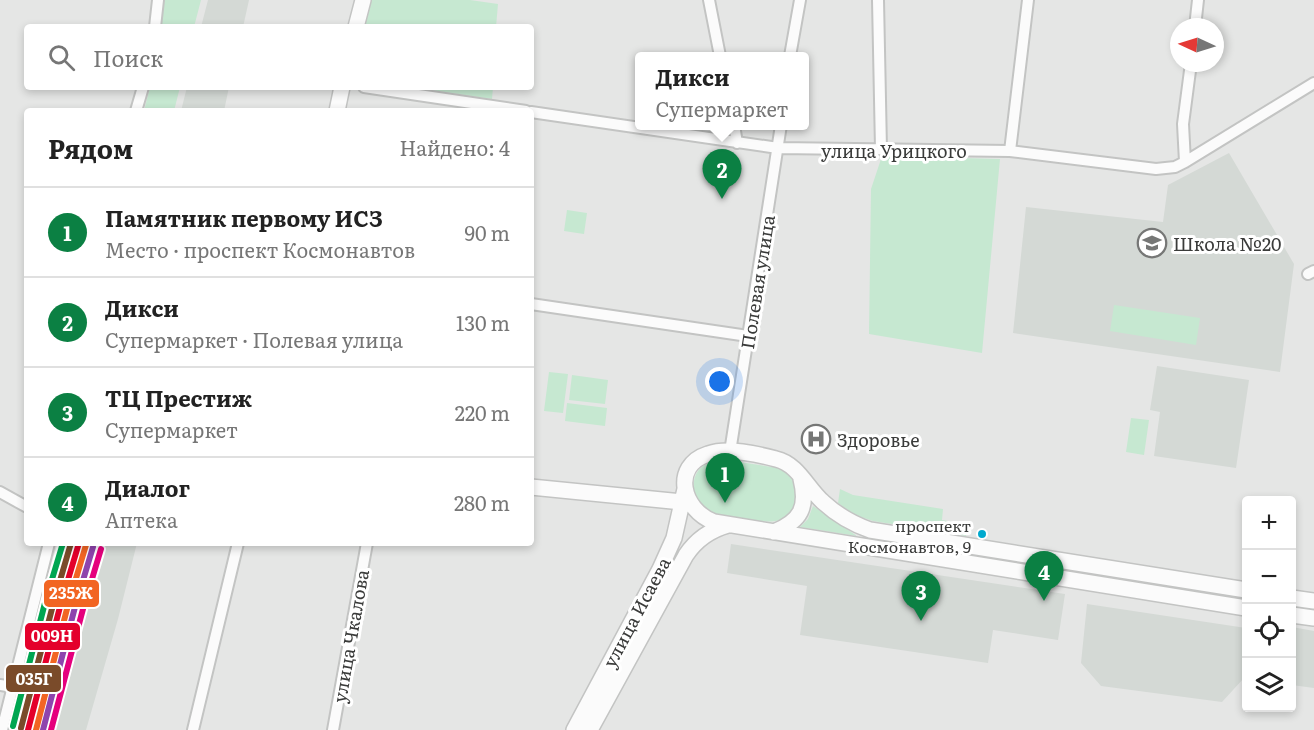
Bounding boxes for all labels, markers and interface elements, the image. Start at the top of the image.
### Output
north arrow [1170,18,1224,72]
search box [24,24,534,90]
icon: search [45,41,78,74]
text: Поиск [93,41,163,74]
popup [635,52,809,130]
text: Дикси [656,60,730,93]
text: Супермаркет [656,93,788,123]
text: Рядом [48,128,133,167]
text: Найдено: 4 [399,132,510,162]
street label: улица Урицкого [821,137,967,164]
pin: 2 [702,150,742,199]
text: Памятник первому ИСЗ [105,201,383,234]
street label: Полевая улица [733,213,781,351]
text: 1 [63,217,72,247]
text: 90 m [465,217,510,247]
school or university icon: Школа №20 [1136,227,1168,259]
place label: Школа №20 [1173,230,1281,257]
text: Место · проспект Космонавтов [105,234,415,264]
text: Дикси [105,291,179,324]
text: 2 [62,307,73,337]
text: 130 m [456,307,510,337]
text: Супермаркет · Полевая улица [105,324,403,354]
your location [705,367,734,396]
text: ТЦ Престиж [105,381,252,414]
text: 3 [62,397,73,427]
text: 220 m [455,397,510,427]
text: Супермаркет [105,414,238,444]
hospital icon: Здоровье [800,423,832,455]
place label: Здоровье [837,426,920,453]
pin: 1 [706,454,744,503]
text: Диалог [105,471,190,504]
text: 4 [61,487,74,517]
text: 280 m [454,487,510,517]
map controls [1242,496,1296,712]
button: + [1242,496,1296,550]
text: Аптека [105,504,178,534]
place label: проспект Космонавтов, 9 [848,513,971,558]
marker: проспект Космонавтов, 9 [976,528,988,540]
button: − [1242,550,1296,604]
street label: улица Исаева [595,552,677,672]
pin: 4 [1024,552,1064,601]
street label: улица Чкалова [325,567,375,705]
pin: 3 [902,572,940,621]
line badge: 235Ж [43,579,100,608]
text: 235Ж [49,580,93,604]
button: locate [1242,604,1296,658]
line badge: 009Н [24,622,81,651]
text: 009Н [31,623,73,647]
button: layers [1242,658,1296,712]
line badge: 035Г [5,664,62,693]
text: 035Г [15,666,53,690]

